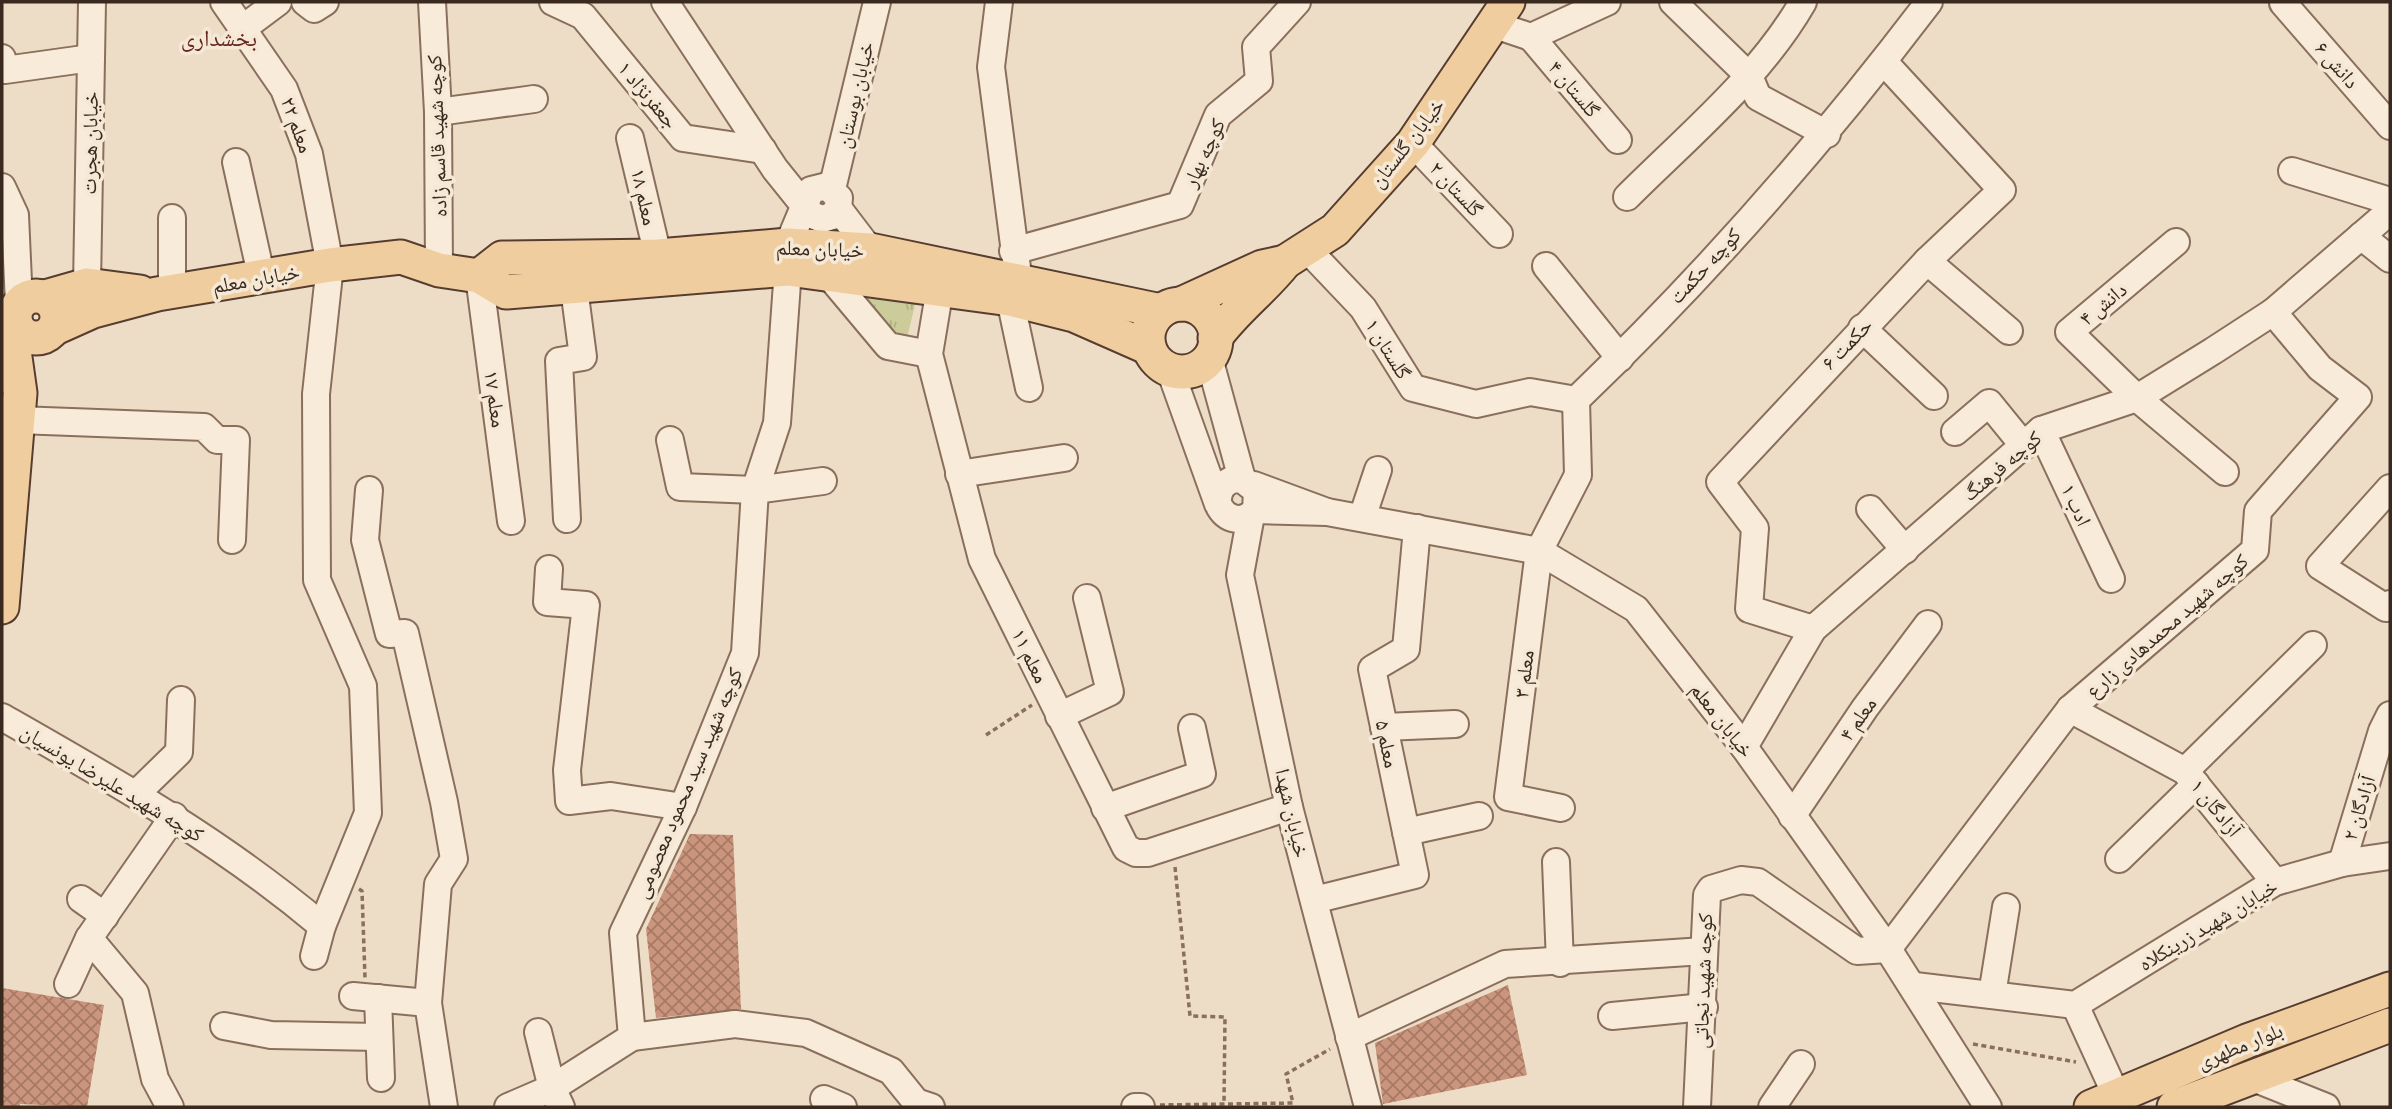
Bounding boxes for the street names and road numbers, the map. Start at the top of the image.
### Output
street label: دانش ۶ [2309,36,2365,94]
street label: خیابان بوستان [830,39,880,151]
street label: کوچه شهید قاسم زاده [421,54,454,218]
street label: گلستان ۴ [1543,55,1606,123]
street label: جعفرنژاد ۱ [612,56,684,134]
street label: خیابان هجرت [76,91,104,195]
street label: خیابان گلستان [1364,93,1450,193]
street label: معلم ۲۲ [274,94,319,157]
street label: کوچه بهار [1176,114,1231,192]
street label: گلستان ۲ [1424,156,1488,222]
street label: معلم ۱۸ [624,166,663,228]
street label: کوچه حکمت [1663,222,1747,309]
street label: خیابان معلم [775,234,865,265]
street label: خیابان معلم [210,259,302,300]
street label: دانش ۴ [2074,277,2132,331]
street label: حکمت ۶ [1816,313,1878,375]
street label: گلستان ۱ [1359,314,1417,384]
street label: معلم ۱۷ [477,369,512,429]
street label: کوچه فرهنگ [1957,425,2047,507]
street label: ادب ۱ [2055,480,2097,530]
street label: کوچه شهید محمدهادی زارع [2080,548,2254,704]
street label: معلم ۱۱ [1005,624,1054,688]
street label: معلم ۳ [1508,649,1541,700]
street label: کوچه شهید سید محمود معصومی [628,663,749,902]
street label: خیابان معلم [1684,677,1759,763]
street label: معلم ۴ [1834,692,1883,747]
street label: کوچه شهید علیرضا یونسیان [16,718,208,848]
street label: معلم ۵ [1368,718,1405,770]
street label: خیابان شهدا [1269,766,1315,860]
street label: آزادگان ۲ [2337,772,2381,844]
street label: آزادگان ۱ [2185,774,2248,843]
street label: خیابان شهید زرینکلاه [2134,873,2282,977]
street label: کوچه شهید نجاتی [1688,912,1718,1049]
street label: بلوار مطهری [2193,1017,2287,1075]

